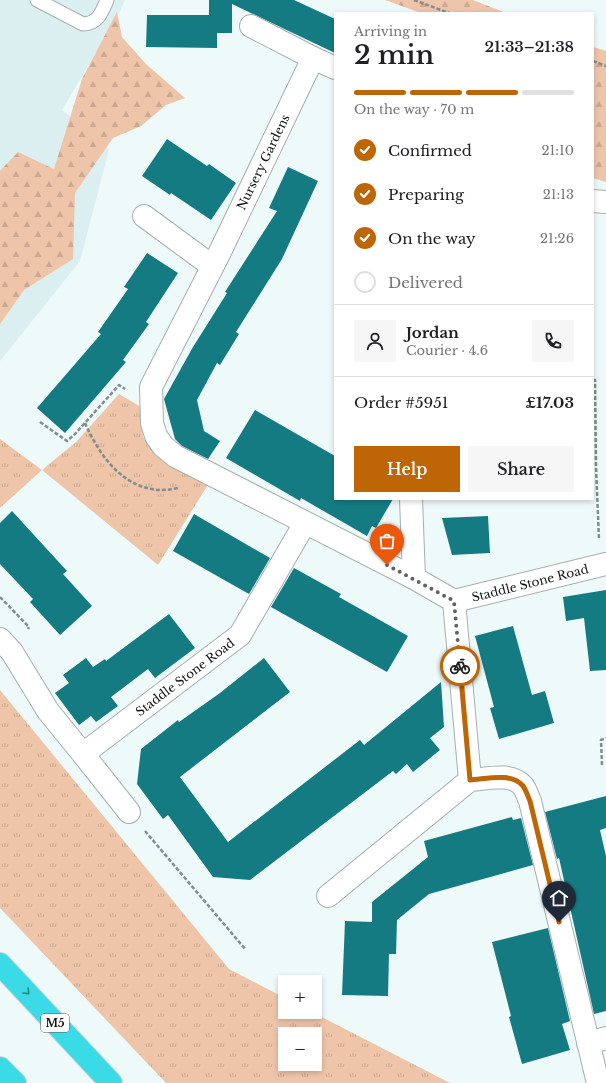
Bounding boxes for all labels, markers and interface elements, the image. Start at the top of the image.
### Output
text: Arriving in [354,23,427,40]
text: 21:33–21:38 [484,37,574,56]
text: 2 min [354,39,434,71]
text: On the way · 70 m [354,101,474,118]
street label: Nursery Gardens [233,112,293,212]
icon: check [354,139,376,161]
text: Confirmed [388,141,472,160]
text: 21:10 [541,142,574,159]
icon: check [354,183,376,205]
text: Preparing [388,185,464,204]
text: 21:13 [543,186,574,203]
icon: check [354,227,376,249]
text: On the way [388,229,476,248]
text: 21:26 [540,230,574,247]
text: Delivered [388,273,463,292]
button: person [354,320,396,362]
button: phone [532,320,574,362]
text: Jordan [406,323,459,342]
text: Courier · 4.6 [406,342,488,359]
text: Order #5951 [354,393,448,412]
text: £17.03 [525,393,574,412]
button: Help [354,446,460,492]
button: Share [468,446,574,492]
pin [370,524,404,565]
icon: bag [376,530,398,552]
street label: Staddle Stone Road [470,561,590,605]
street label: Staddle Stone Road [133,635,237,719]
courier [440,646,480,686]
icon: bike [449,655,471,677]
pin [542,881,576,922]
icon: home [548,887,570,909]
map controls [278,975,322,1071]
button: + [278,975,322,1019]
one-way arrow [22,987,29,995]
road number: M5 [41,1014,69,1032]
button: − [278,1027,322,1071]

